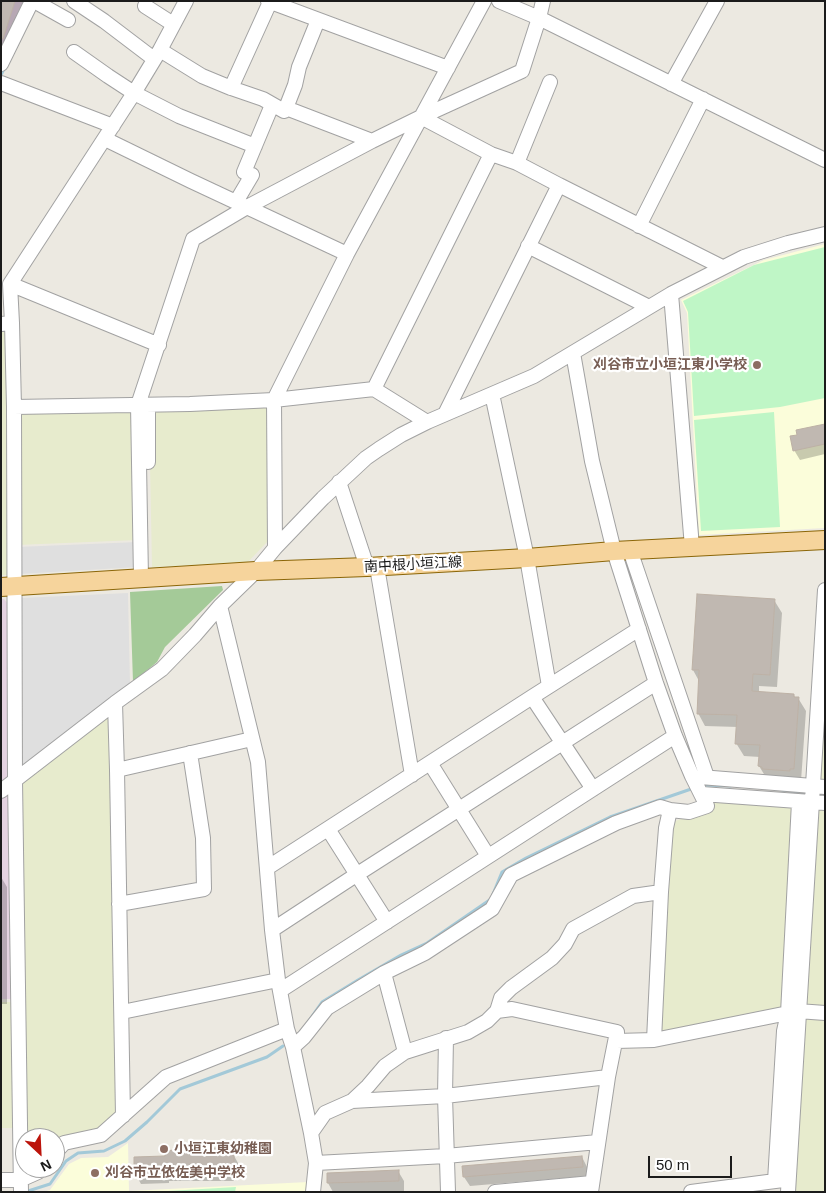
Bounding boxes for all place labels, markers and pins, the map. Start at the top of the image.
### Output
place label: 刈谷市立小垣江東小学校 [593,357,747,373]
marker: 刈谷市立小垣江東小学校 [751,359,763,371]
place label: 小垣江東幼稚園 [174,1141,272,1157]
marker: 小垣江東幼稚園 [158,1143,170,1155]
place label: 刈谷市立依佐美中学校 [105,1165,245,1181]
marker: 刈谷市立依佐美中学校 [89,1167,101,1179]

